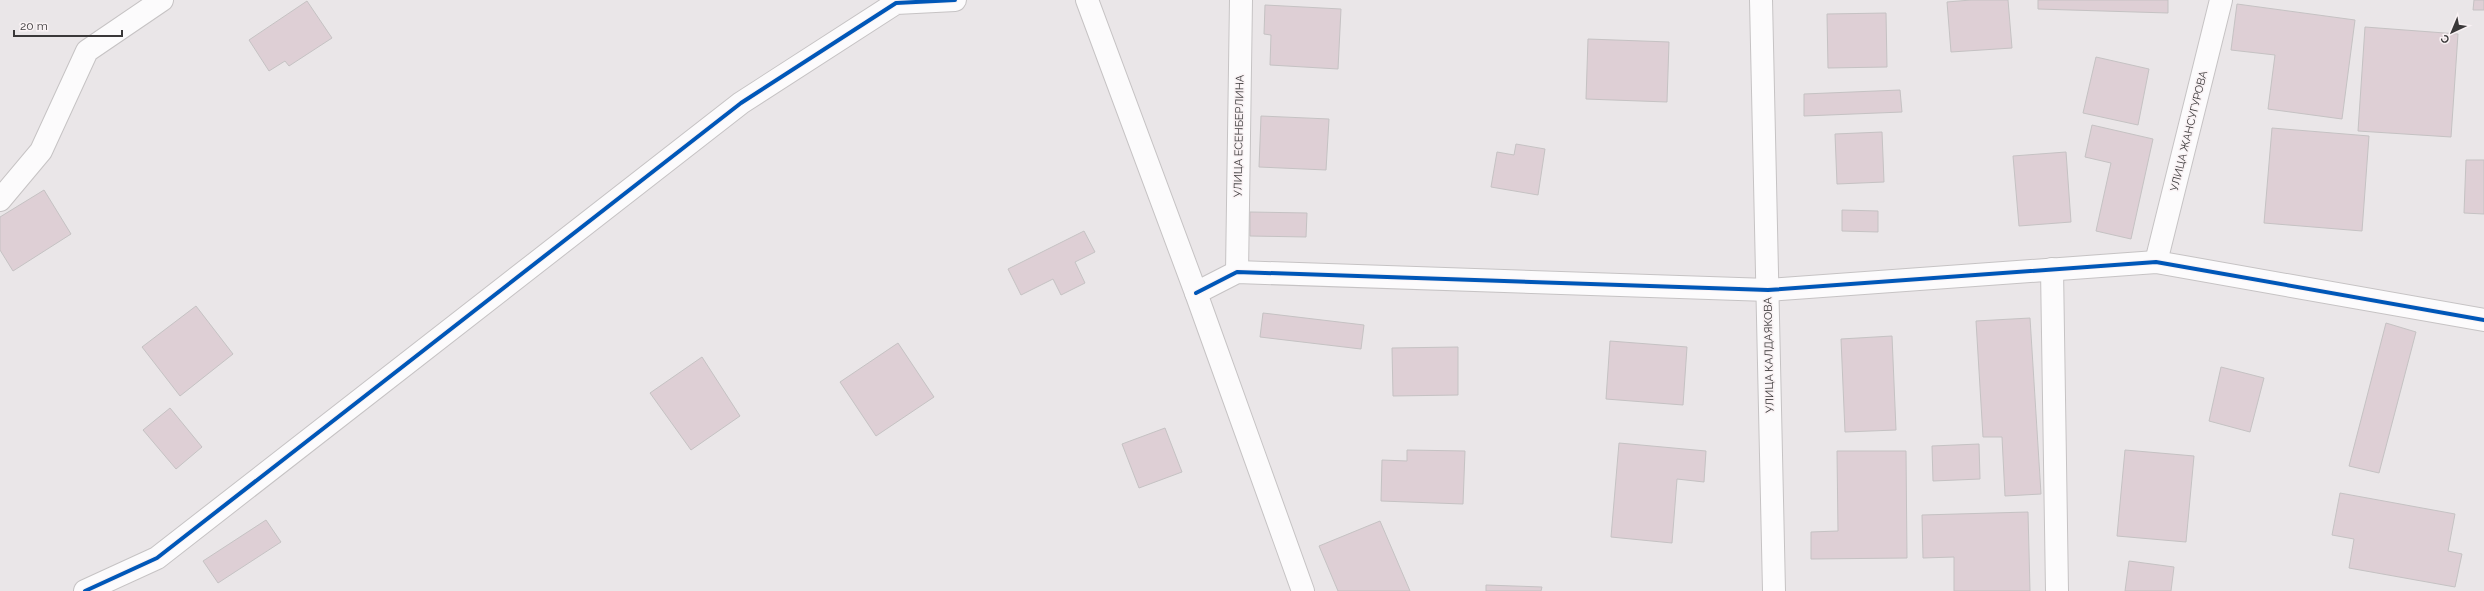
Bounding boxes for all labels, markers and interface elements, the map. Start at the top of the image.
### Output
scale bar [14,12,122,38]
north arrow [2432,12,2472,52]
text: 20 m [20,19,48,33]
text: С [2438,31,2453,46]
street label: УЛИЦА ЖАНСУГУРОВА [2168,69,2210,193]
street label: УЛИЦА ЕСЕНБЕРЛИНА [1231,74,1247,197]
street label: УЛИЦА КАЛДАЯКОВА [1761,297,1777,413]

